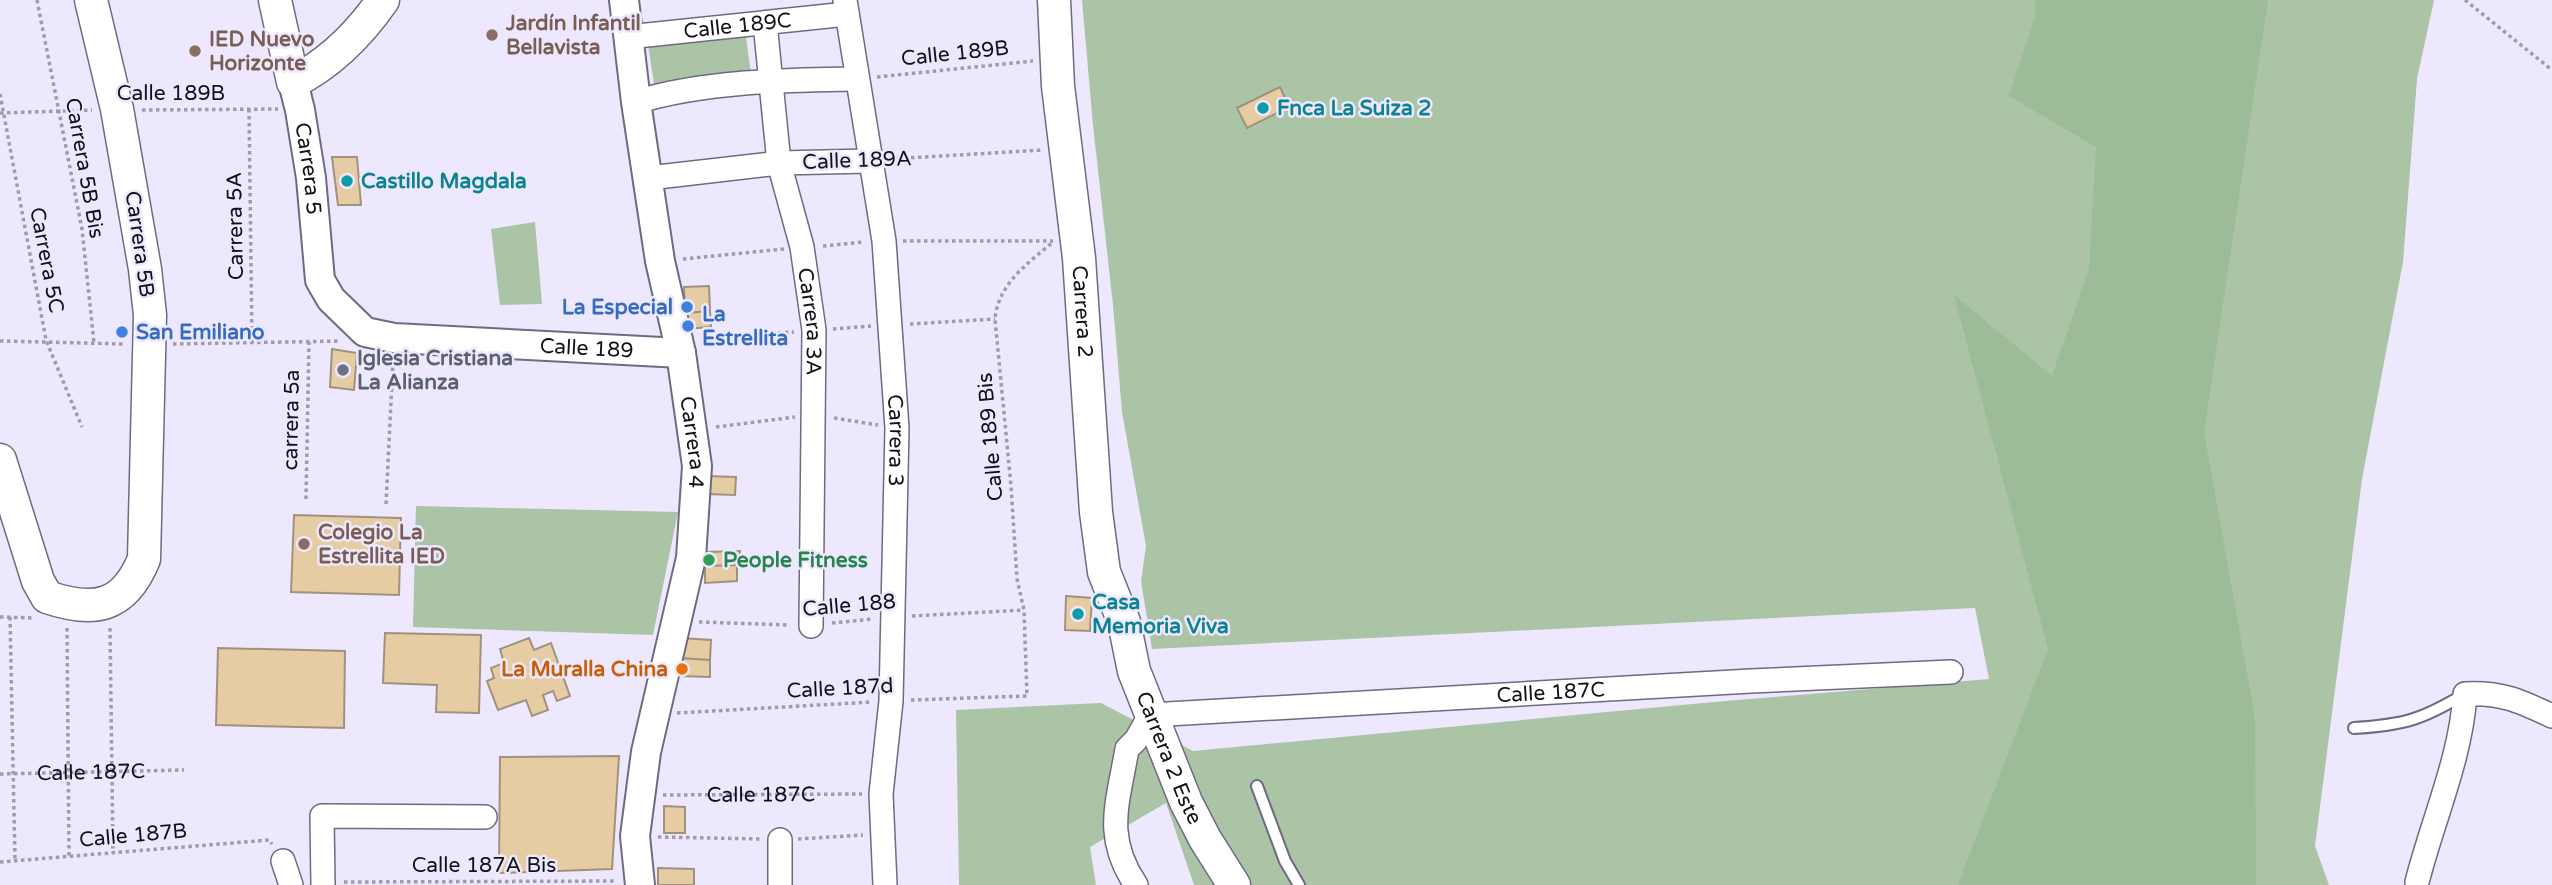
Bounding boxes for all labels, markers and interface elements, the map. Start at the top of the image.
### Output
street label: Calle 189C [682,8,793,44]
place label: Jardín Infantil Bellavista [505,11,641,60]
place label: IED Nuevo Horizonte [209,27,315,76]
marker: Jardín Infantil Bellavista [484,27,500,43]
street label: Calle 189B [900,35,1010,72]
marker: IED Nuevo Horizonte [187,43,203,59]
street label: Calle 189B [117,81,225,106]
street label: Carrera 5B Bis [60,96,109,240]
place label: Fnca La Suiza 2 [1277,96,1431,121]
marker: Fnca La Suiza 2 [1255,100,1271,116]
street label: Carrera 5 [289,121,326,216]
street label: Calle 189A [802,146,912,175]
place label: Castillo Magdala [361,169,527,194]
street label: Carrera 5A [222,172,249,280]
marker: Castillo Magdala [339,173,355,189]
street label: Carrera 5B [120,189,159,299]
street label: Carrera 5C [24,205,69,315]
street label: Carrera 2 [1067,264,1098,359]
street label: Carrera 3A [792,266,826,376]
place label: La Especial [562,295,673,320]
marker: La Especial [679,299,695,315]
place label: La Estrellita [702,302,788,351]
marker: La Estrellita [680,318,696,334]
place label: San Emiliano [136,320,265,345]
marker: San Emiliano [114,324,130,340]
street label: Calle 189 [539,334,634,364]
place label: Iglesia Cristiana La Alianza [357,346,513,395]
marker: Iglesia Cristiana La Alianza [335,362,351,378]
street label: carrera 5a [278,369,305,471]
street label: Calle 189 Bis [972,372,1009,502]
street label: Carrera 3 [882,393,909,487]
street label: Carrera 4 [674,395,709,489]
place label: Colegio La Estrellita IED [318,520,445,569]
marker: Colegio La Estrellita IED [296,536,312,552]
place label: People Fitness [723,548,868,573]
marker: People Fitness [701,552,717,568]
street label: Calle 188 [801,589,897,622]
place label: Casa Memoria Viva [1092,590,1229,639]
marker: Casa Memoria Viva [1070,606,1086,622]
place label: La Muralla China [501,657,668,682]
marker: La Muralla China [674,661,690,677]
street label: Calle 187d [786,673,894,704]
street label: Calle 187C [1496,677,1606,708]
street label: Carrera 2 Este [1130,688,1207,829]
street label: Calle 187C [36,759,145,786]
street label: Calle 187C [707,782,815,808]
street label: Calle 187B [78,818,188,853]
street label: Calle 187A Bis [412,853,556,878]

